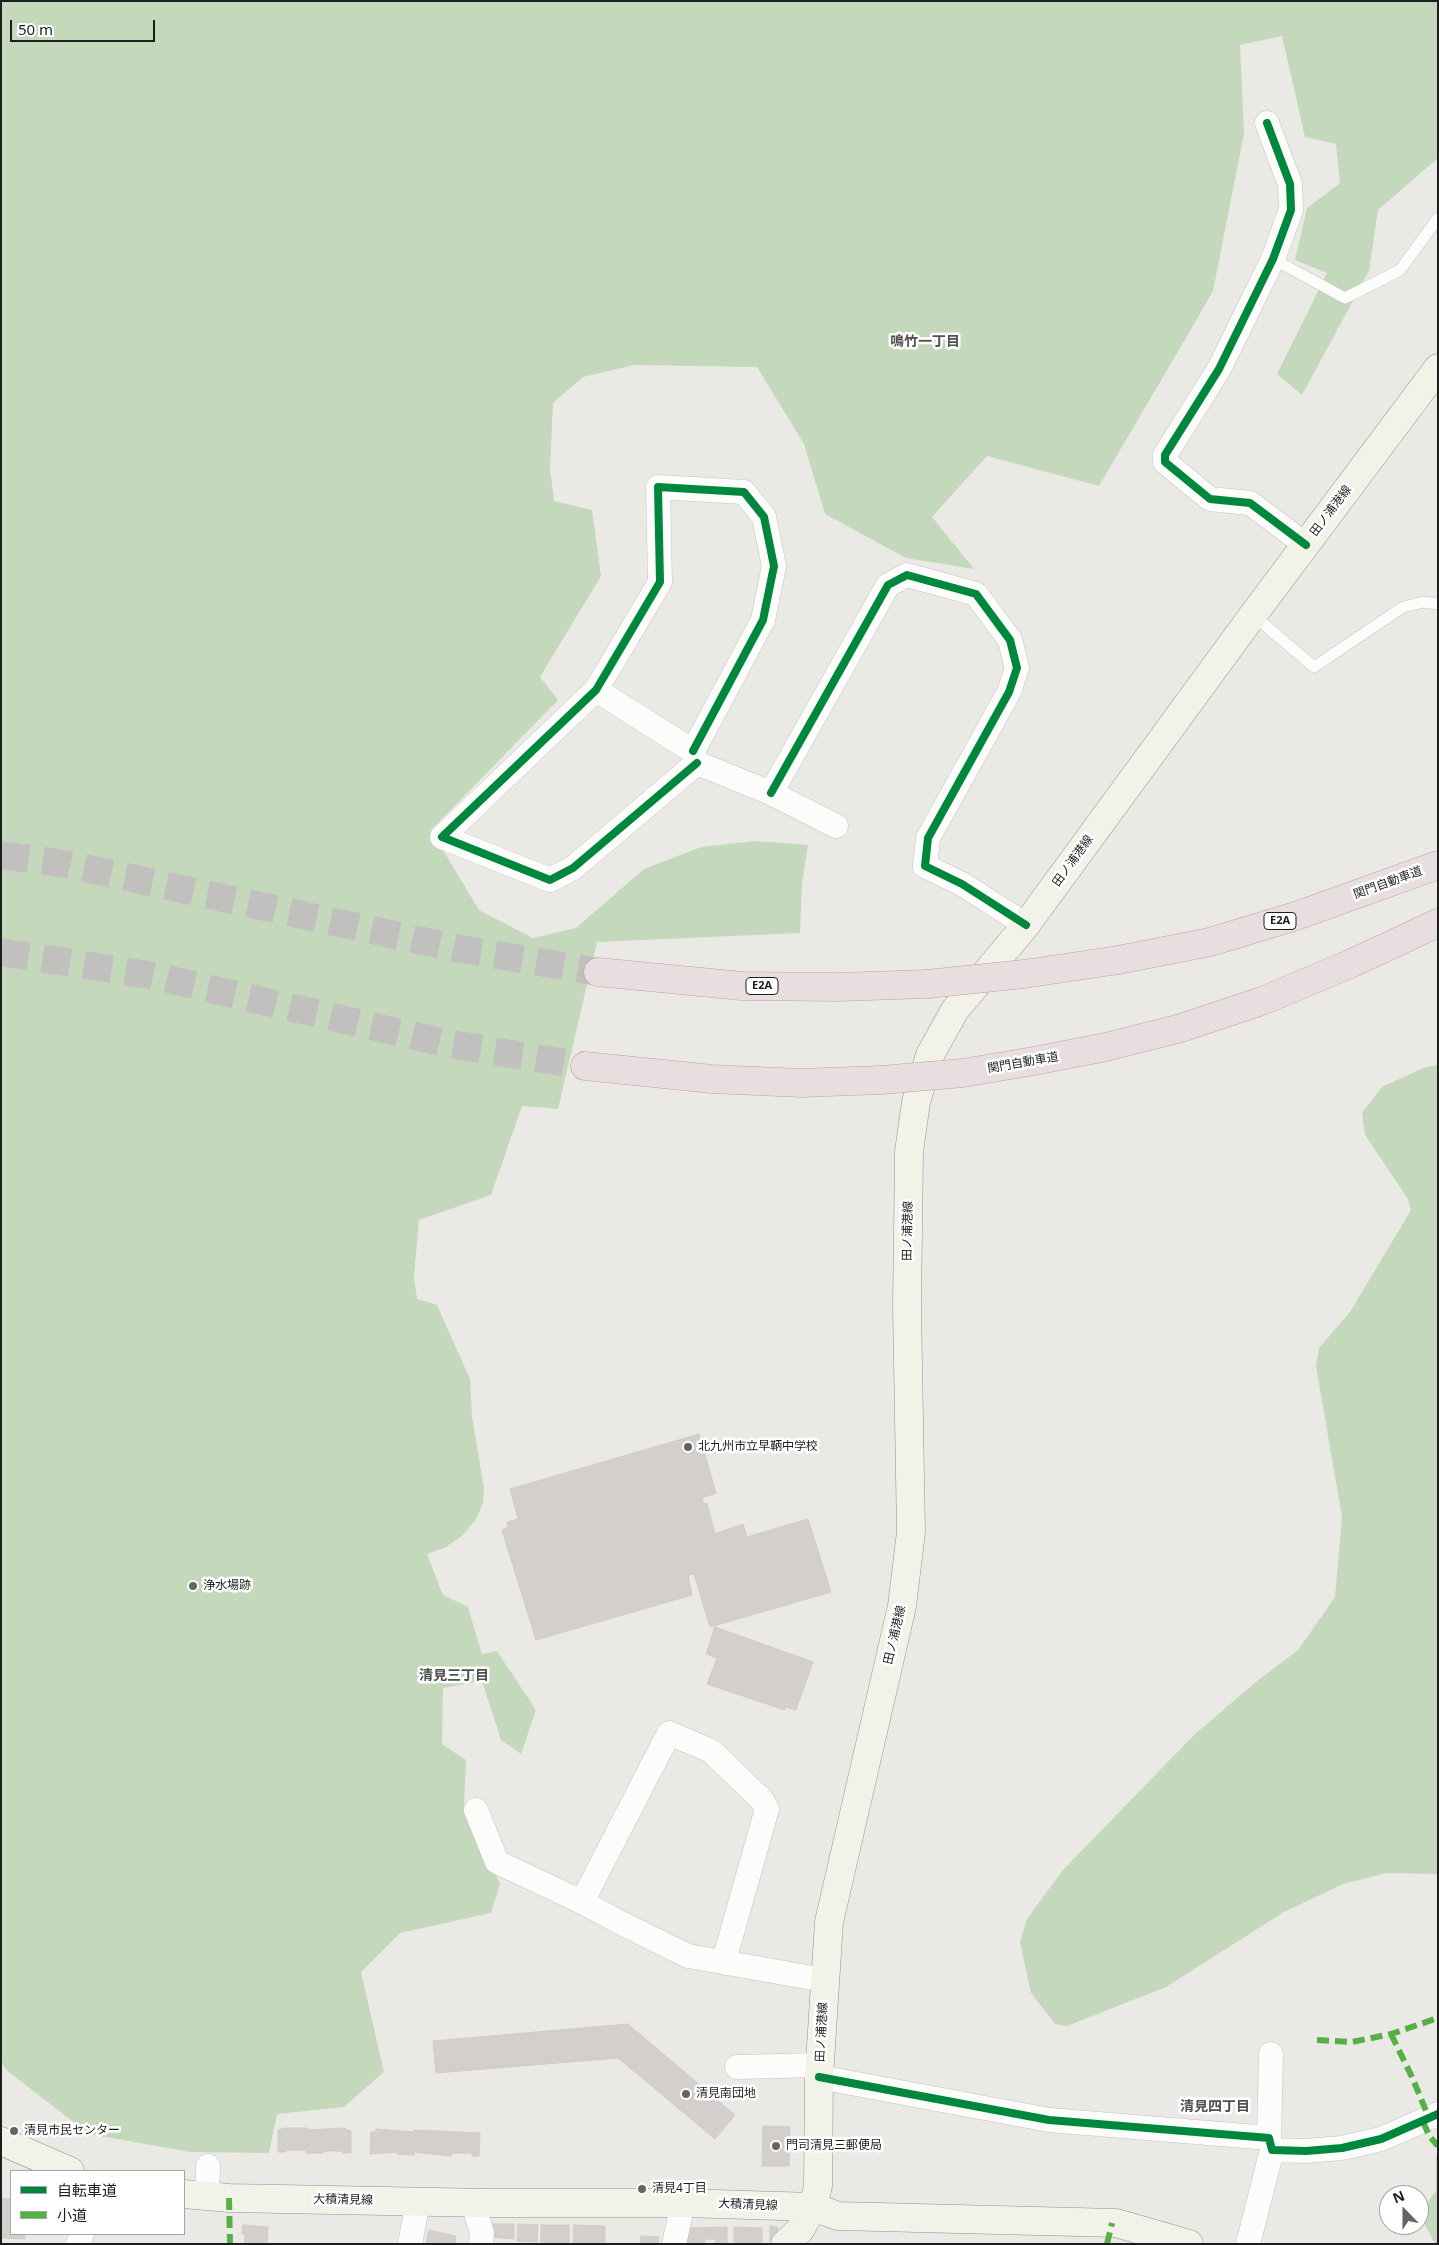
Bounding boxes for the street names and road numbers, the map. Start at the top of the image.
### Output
street label: 田ノ浦港線 [1307,483,1355,539]
street label: 田ノ浦港線 [1050,832,1096,890]
street label: 関門自動車道 [1352,864,1424,902]
road number: E2A [1264,912,1296,929]
road number: E2A [746,978,778,994]
street label: 関門自動車道 [986,1050,1060,1076]
street label: 田ノ浦港線 [900,1201,916,1261]
street label: 田ノ浦港線 [881,1604,909,1666]
street label: 田ノ浦港線 [813,2002,831,2062]
street label: 大積清見線 [313,2192,373,2208]
street label: 大積清見線 [718,2197,778,2213]

